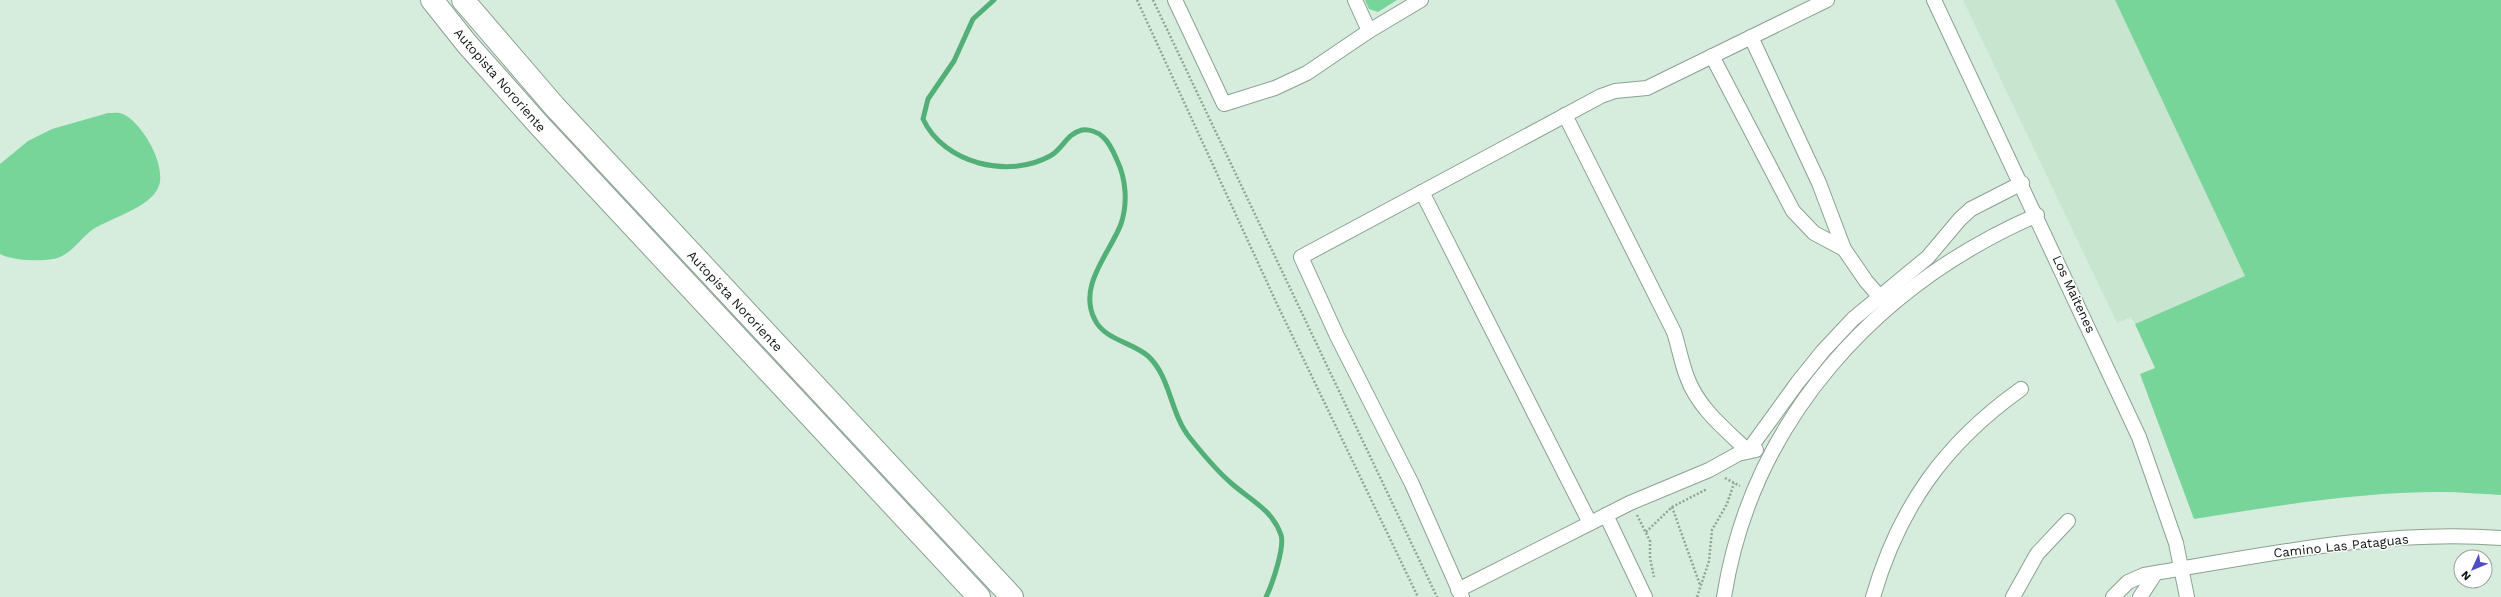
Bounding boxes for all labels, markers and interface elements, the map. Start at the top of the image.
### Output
street label: Autopista Nororiente [451,25,549,135]
street label: Autopista Nororiente [684,247,786,355]
street label: Los Maitenes [2049,253,2099,335]
street label: Camino Las Pataguas [2273,531,2409,561]
north arrow [2453,549,2493,589]
text: N [2459,568,2474,583]

